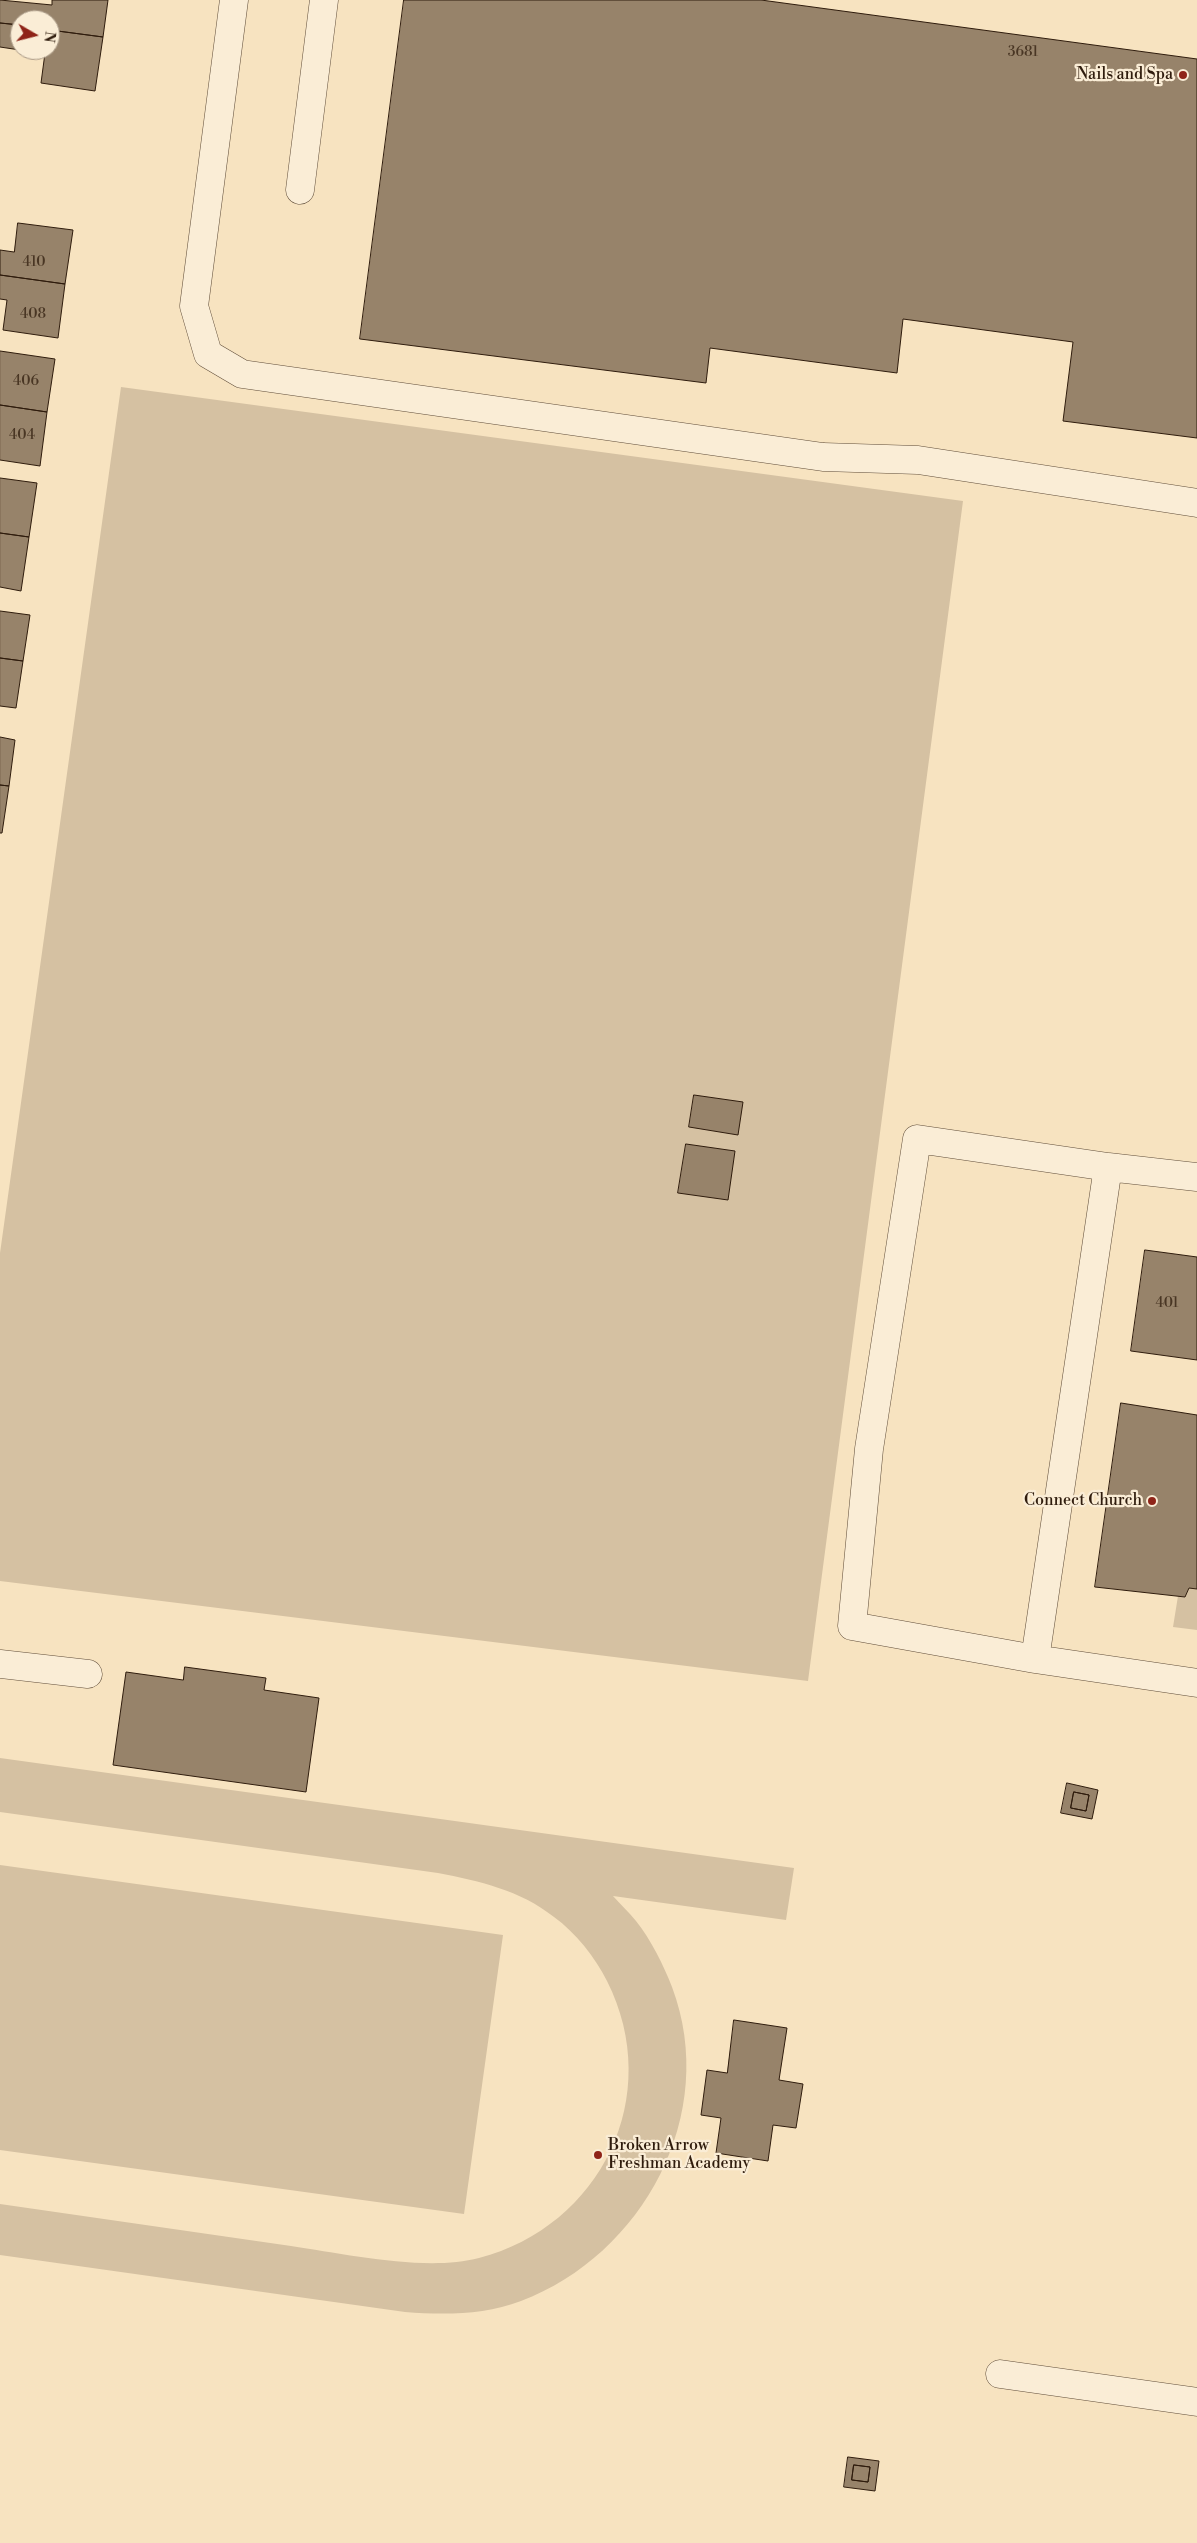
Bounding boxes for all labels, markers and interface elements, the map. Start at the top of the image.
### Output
north arrow [10,10,60,60]
text: N [39,30,59,44]
house number: 3681 [1008,45,1038,61]
place label: Nails and Spa [1076,65,1173,85]
marker: Nails and Spa [1177,69,1189,81]
house number: 410 [22,255,46,271]
house number: 408 [20,307,46,323]
house number: 406 [13,374,39,390]
house number: 404 [9,428,35,444]
house number: 401 [1155,1296,1179,1312]
place label: Connect Church [1024,1491,1142,1511]
marker: Connect Church [1146,1495,1158,1507]
place label: Broken Arrow Freshman Academy [608,2136,750,2174]
marker: Broken Arrow Freshman Academy [592,2149,604,2161]

